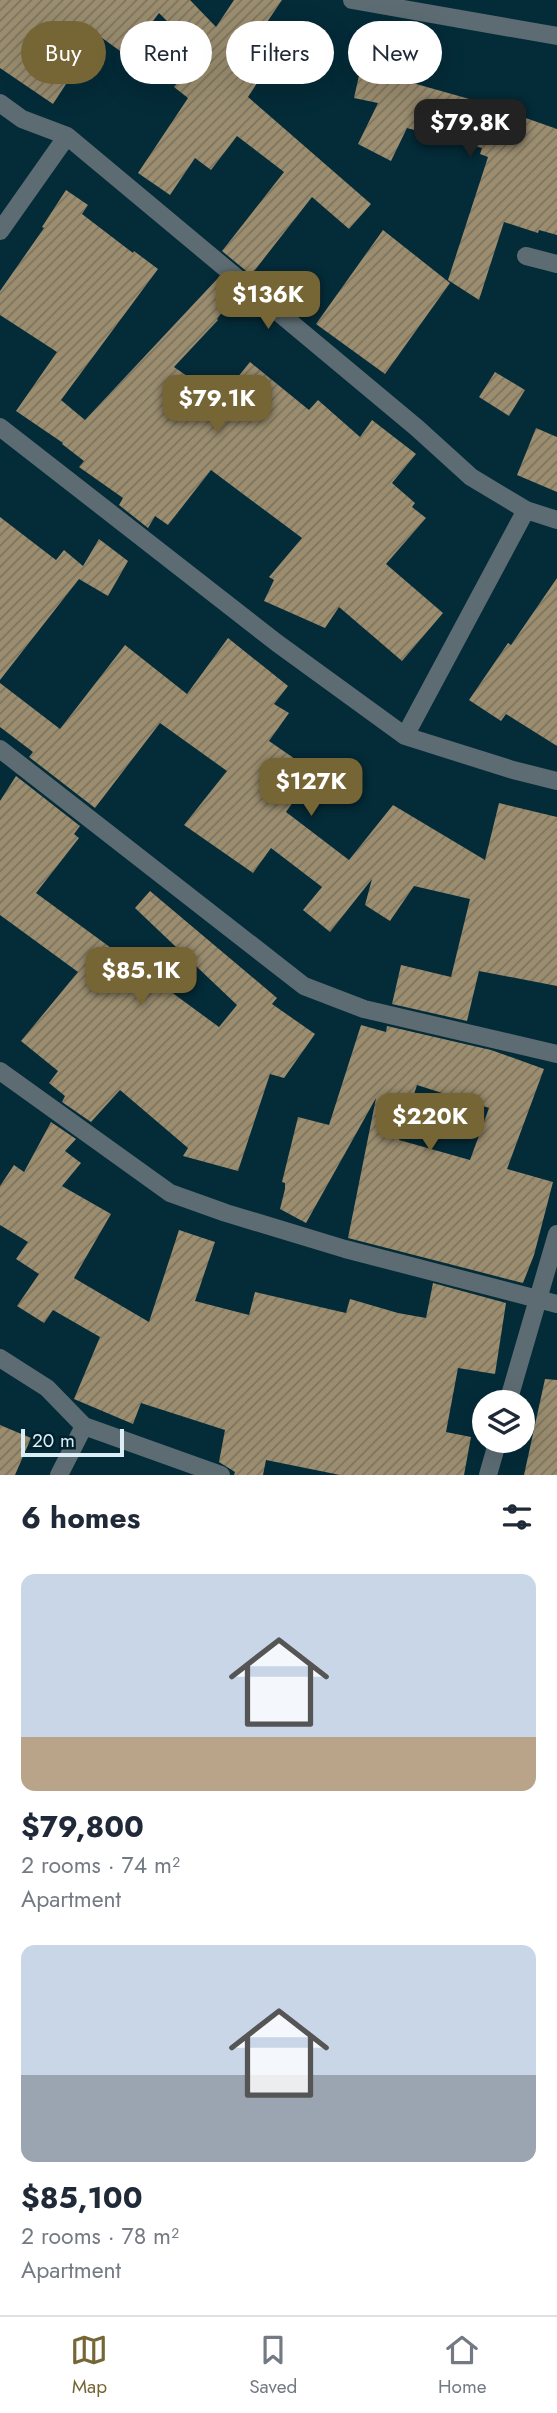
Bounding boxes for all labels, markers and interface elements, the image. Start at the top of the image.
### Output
chip: Buy [21,21,106,84]
chip: Rent [120,21,212,84]
chip: Filters [226,21,334,84]
chip: New [348,21,442,84]
pin: $79.8K [413,100,527,159]
text: $79.8K [430,105,510,139]
pin: $136K [219,272,317,331]
text: $136K [232,277,304,311]
pin: $79.1K [160,376,274,435]
text: $79.1K [178,381,256,415]
pin: $127K [262,758,360,818]
text: $127K [275,764,347,798]
pin: $85.1K [84,948,198,1007]
text: $85.1K [102,953,180,987]
pin: $220K [381,1094,479,1153]
text: $220K [392,1099,468,1133]
map controls [472,1390,535,1453]
button: layers [472,1390,535,1453]
scale bar [21,1426,124,1458]
text: 20 m [32,1427,75,1454]
text: 6 homes [21,1496,140,1539]
icon: filters [498,1498,536,1536]
icon: home [216,1619,342,1745]
text: $79,800 [21,1805,144,1848]
text: 2 rooms · 74 m² [21,1848,180,1882]
text: Apartment [21,1882,121,1916]
icon: home [216,1990,342,2116]
text: $85,100 [21,2176,143,2219]
text: 2 rooms · 78 m² [21,2219,179,2253]
text: Apartment [21,2253,121,2287]
tab: Map [70,2331,108,2400]
tab: Saved [249,2331,297,2400]
tab: Home [438,2331,487,2400]

